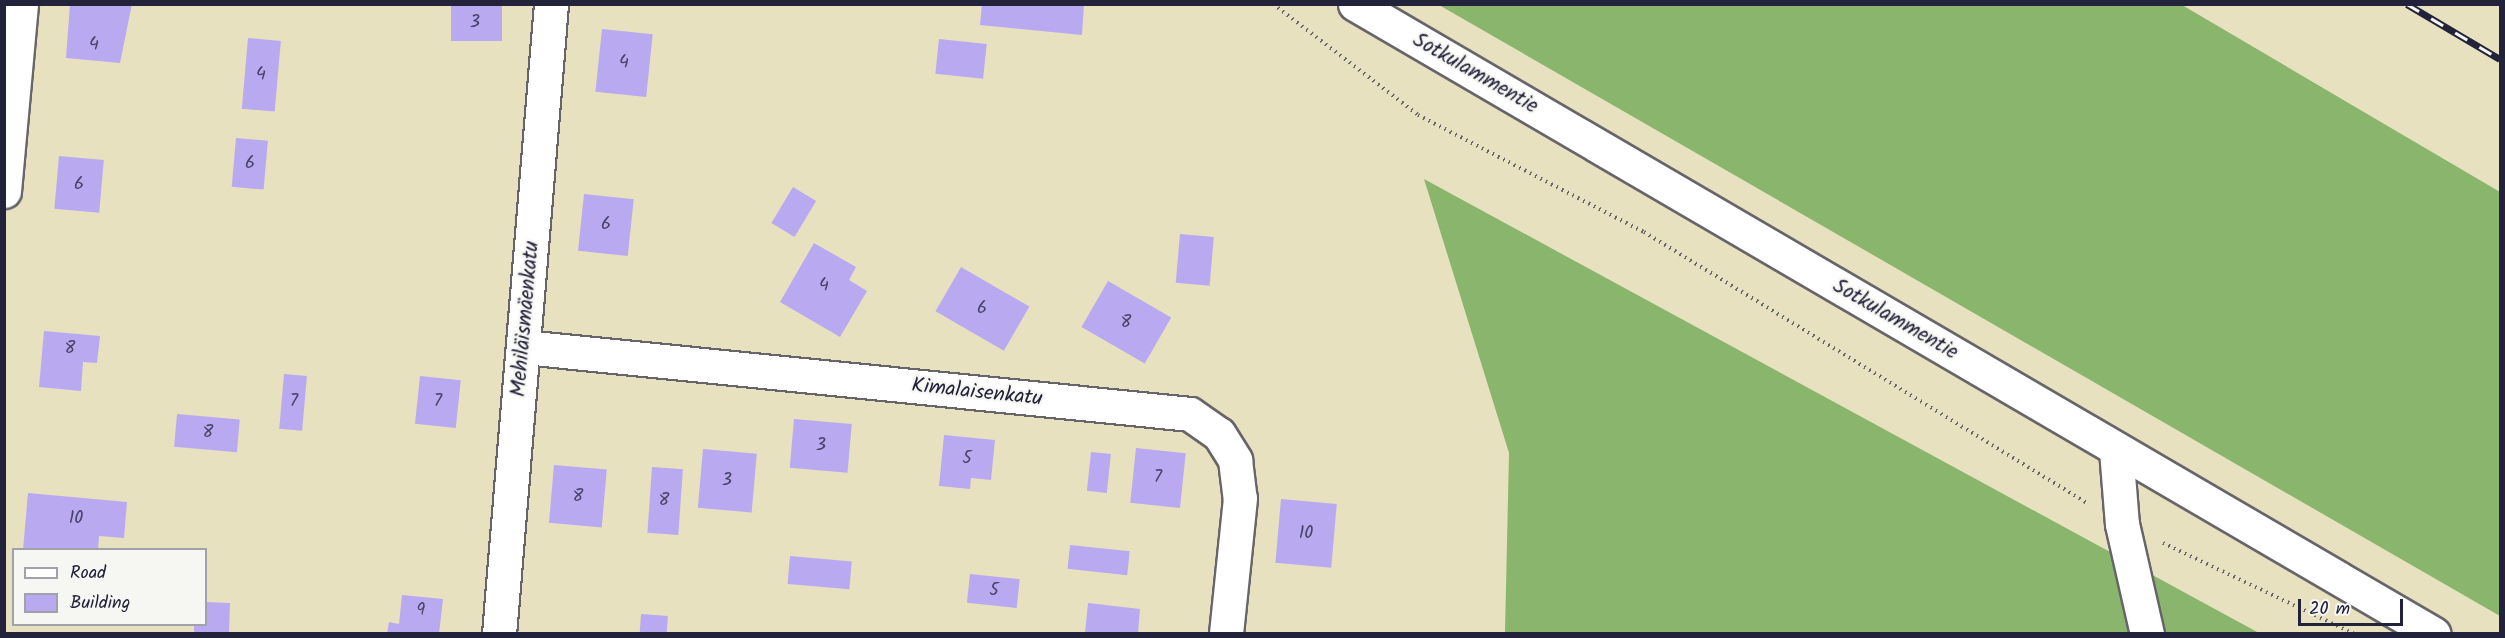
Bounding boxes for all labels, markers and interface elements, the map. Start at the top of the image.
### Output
house number: 3 [470,12,480,34]
street label: Sotkulammentie [1408,28,1542,120]
house number: 4 [89,34,99,56]
house number: 4 [619,52,629,74]
house number: 4 [256,64,266,86]
house number: 6 [245,153,255,175]
house number: 6 [74,174,84,196]
house number: 6 [601,214,611,236]
street label: Mehiläismäenkatu [507,240,545,398]
street label: Sotkulammentie [1828,274,1962,366]
house number: 4 [819,275,829,297]
house number: 6 [977,298,987,320]
house number: 8 [1121,312,1131,334]
house number: 8 [65,338,75,360]
street label: Kimalaisenkatu [910,374,1044,412]
house number: 7 [290,391,298,413]
house number: 7 [434,391,442,413]
house number: 8 [203,422,213,444]
house number: 3 [816,435,826,457]
house number: 5 [962,448,972,470]
house number: 7 [1154,467,1162,489]
house number: 3 [722,470,732,492]
house number: 8 [573,486,583,508]
house number: 8 [659,490,669,512]
house number: 10 [69,508,83,530]
house number: 10 [1299,523,1313,545]
legend [12,548,207,626]
text: Road [70,559,106,588]
house number: 5 [989,580,999,602]
scale bar [2301,587,2406,625]
text: Building [70,589,130,618]
text: 20 m [2309,595,2350,624]
house number: 9 [417,600,425,622]

